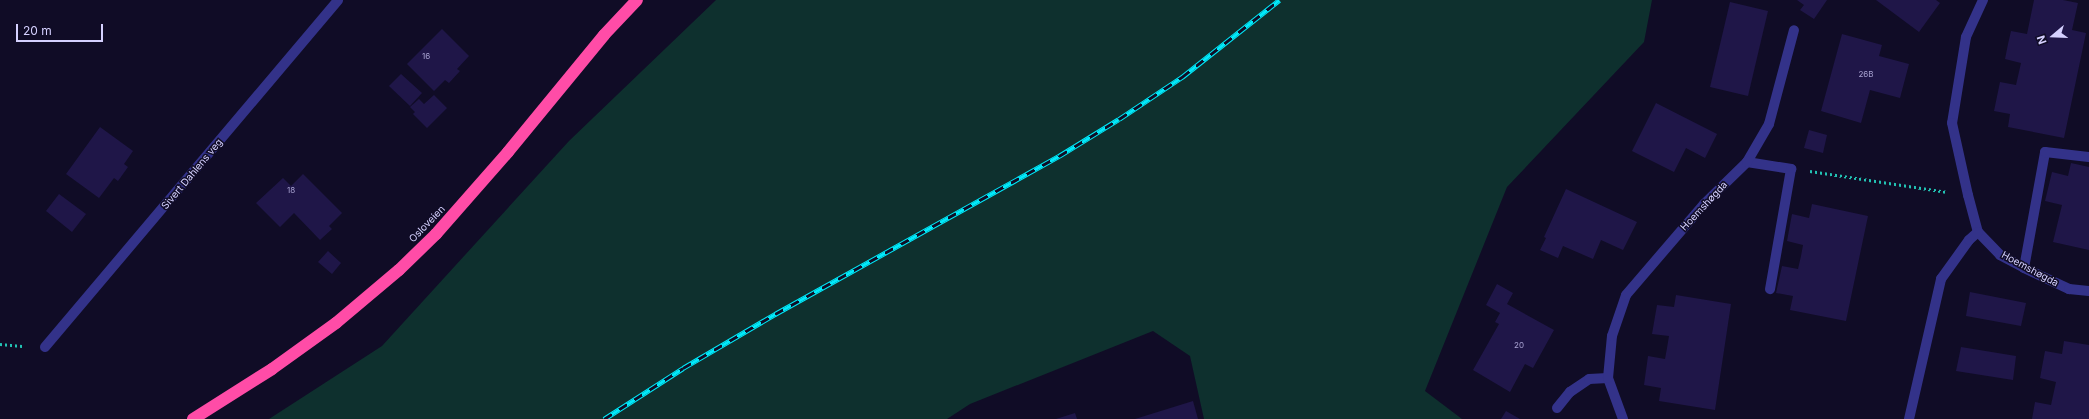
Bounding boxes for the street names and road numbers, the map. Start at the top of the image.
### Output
street label: Sivert Dahlens veg [159,136,225,212]
street label: Hoemshøgda [1678,179,1730,233]
street label: Osloveien [407,203,447,245]
street label: Hoemshøgda [1999,249,2061,289]

